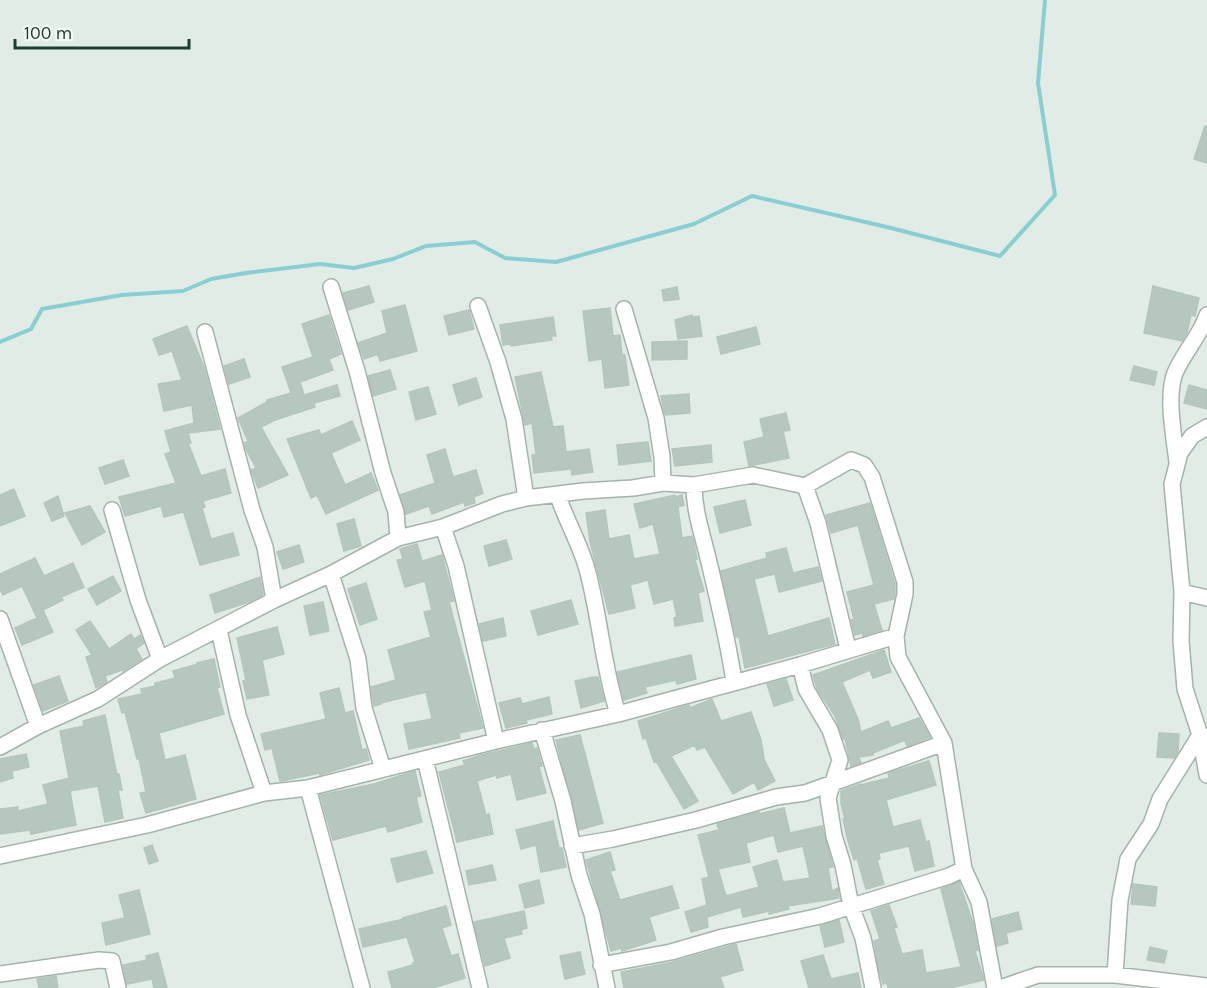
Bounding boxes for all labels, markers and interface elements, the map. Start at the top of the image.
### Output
scale bar [15,12,189,50]
text: 100 m [24,22,72,44]

